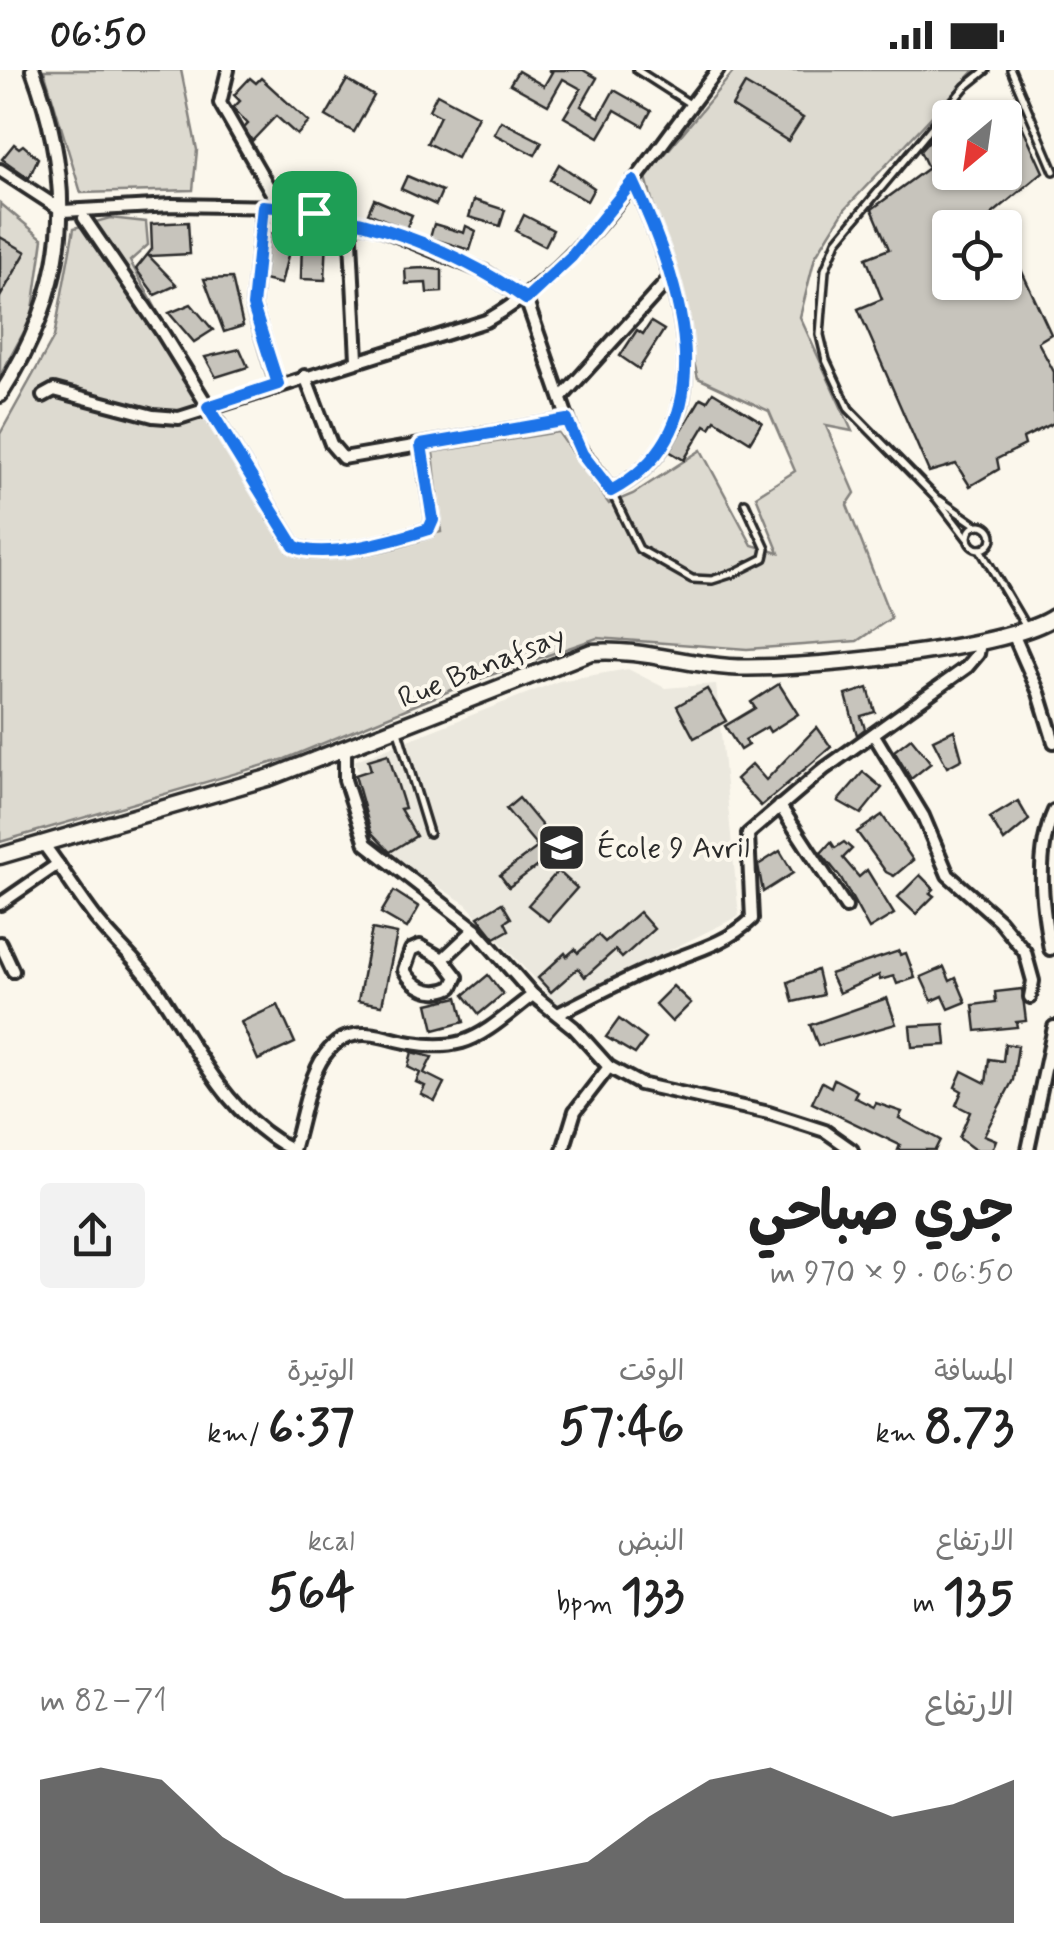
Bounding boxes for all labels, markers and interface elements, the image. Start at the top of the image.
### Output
text: 06:50 [50,11,147,60]
north arrow [932,100,1022,190]
map controls [932,100,1022,300]
pin [272,171,357,256]
icon: arrive [287,186,342,241]
button: locate [932,210,1022,300]
street label: Rue Banafsay [392,616,571,719]
school or university icon: École 9 Avril [536,821,588,873]
place label: École 9 Avril [597,829,750,868]
text: جري صباحي [748,1178,1014,1250]
button: share [40,1183,145,1288]
text: 06:50 · 9 × 970 m [770,1252,1014,1294]
text: الوتيرة [287,1354,355,1391]
text: الوقت [619,1354,684,1391]
text: المسافة [934,1354,1014,1391]
text: 6:37 [268,1395,355,1461]
text: 57:46 [559,1395,684,1461]
text: 8.73 [924,1395,1014,1461]
text: /km [207,1416,268,1453]
text: km [875,1416,924,1453]
text: kcal [308,1524,355,1561]
text: النبض [617,1524,684,1561]
text: الارتفاع [935,1524,1014,1561]
text: 564 [268,1561,355,1627]
text: 133 [620,1565,684,1631]
text: 135 [943,1565,1014,1631]
text: bpm [556,1586,620,1623]
text: m [913,1586,943,1623]
text: 71–82 m [40,1680,167,1722]
text: الارتفاع [924,1685,1014,1727]

